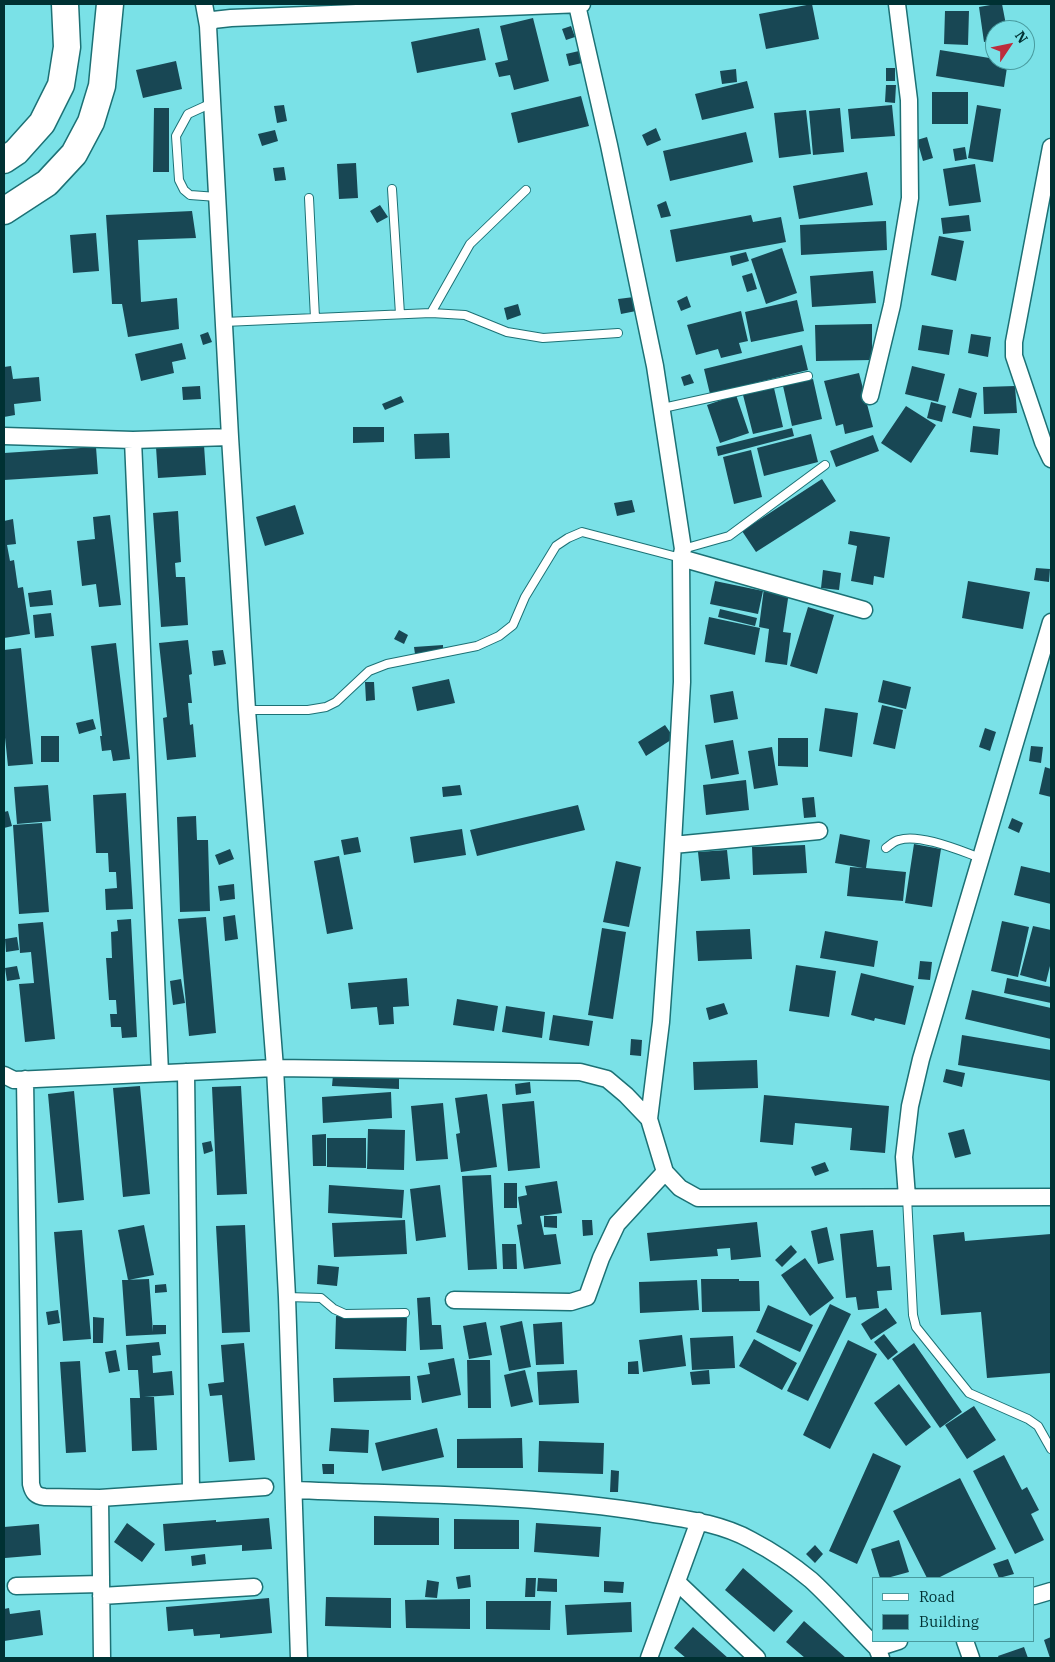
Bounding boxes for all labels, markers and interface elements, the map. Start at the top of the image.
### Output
north arrow [985,20,1035,70]
text: N [1011,28,1032,47]
legend [872,1577,1035,1642]
text: Road [919,1587,955,1606]
text: Building [919,1612,979,1631]

